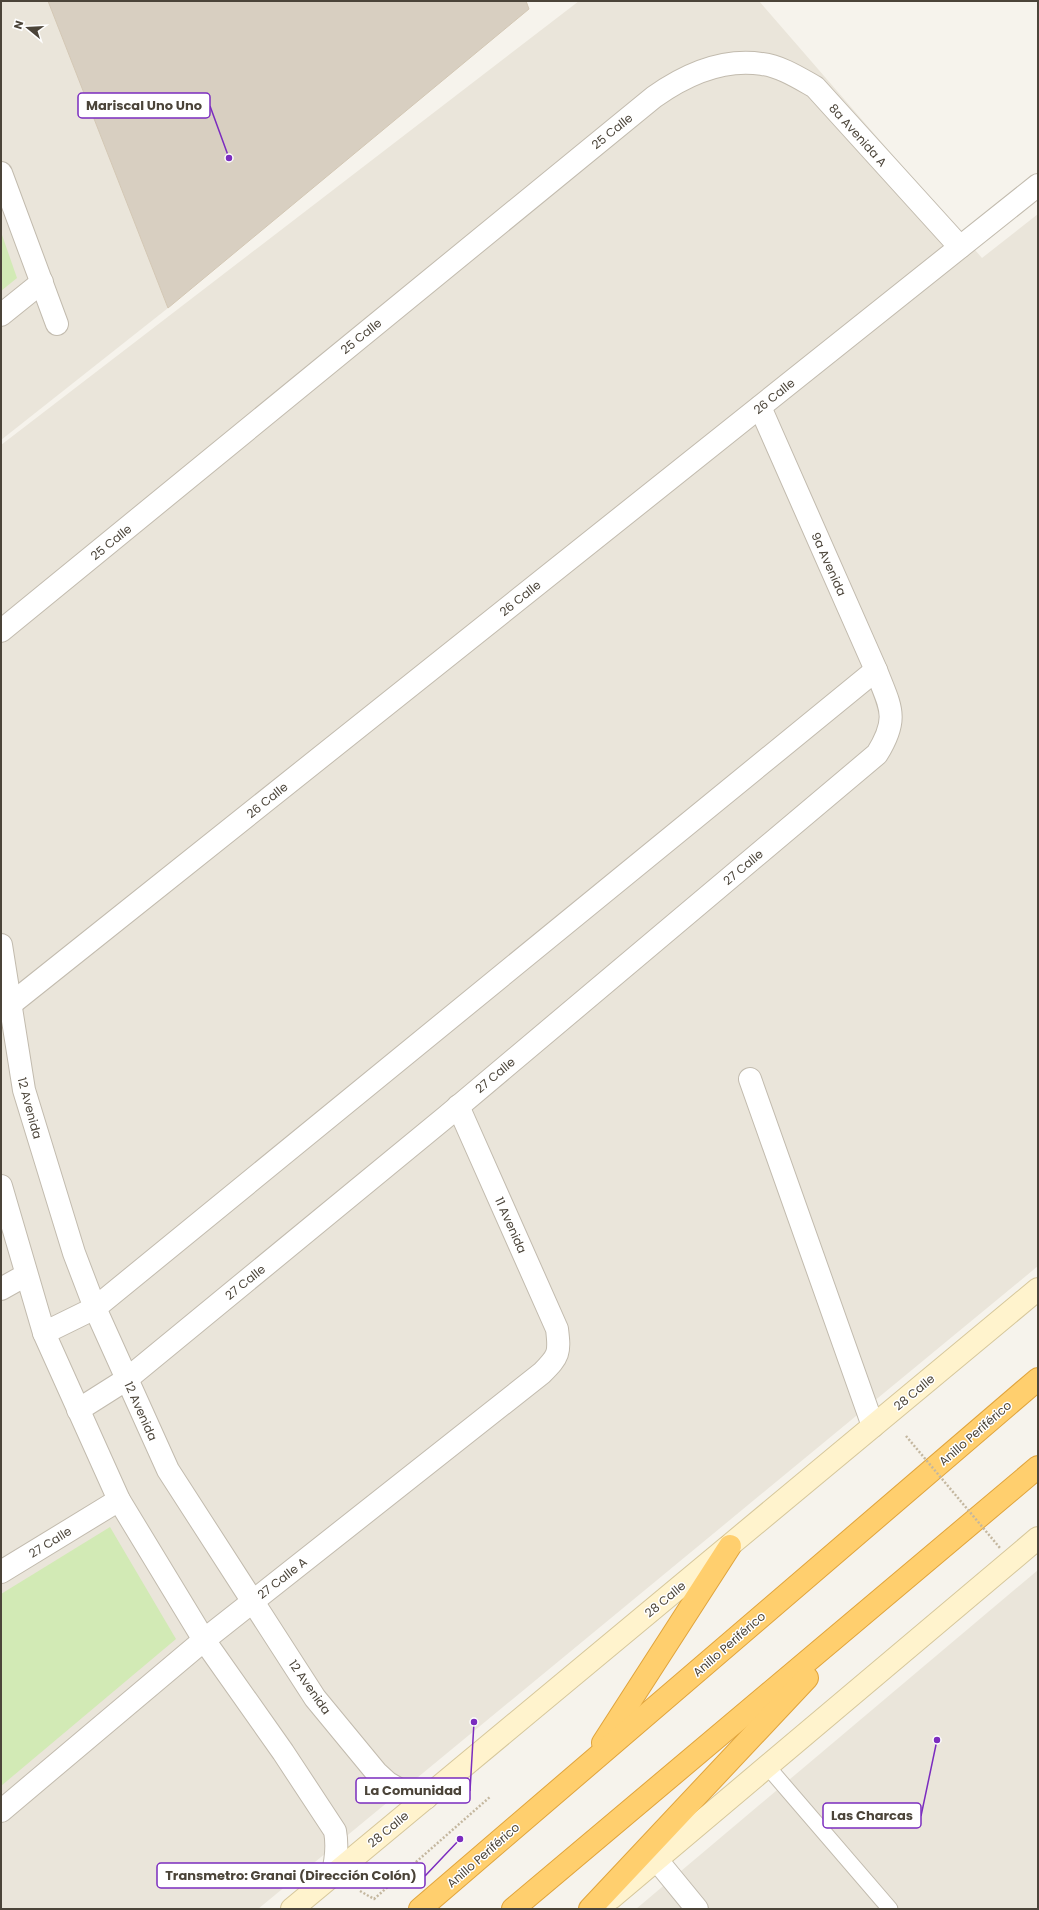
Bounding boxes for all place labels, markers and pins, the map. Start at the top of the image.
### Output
callout: Mariscal Uno Uno [78,93,210,118]
callout: La Comunidad [356,1778,470,1803]
callout: Las Charcas [823,1803,921,1828]
callout: Transmetro: Granai (Dirección Colón) [157,1863,425,1888]

